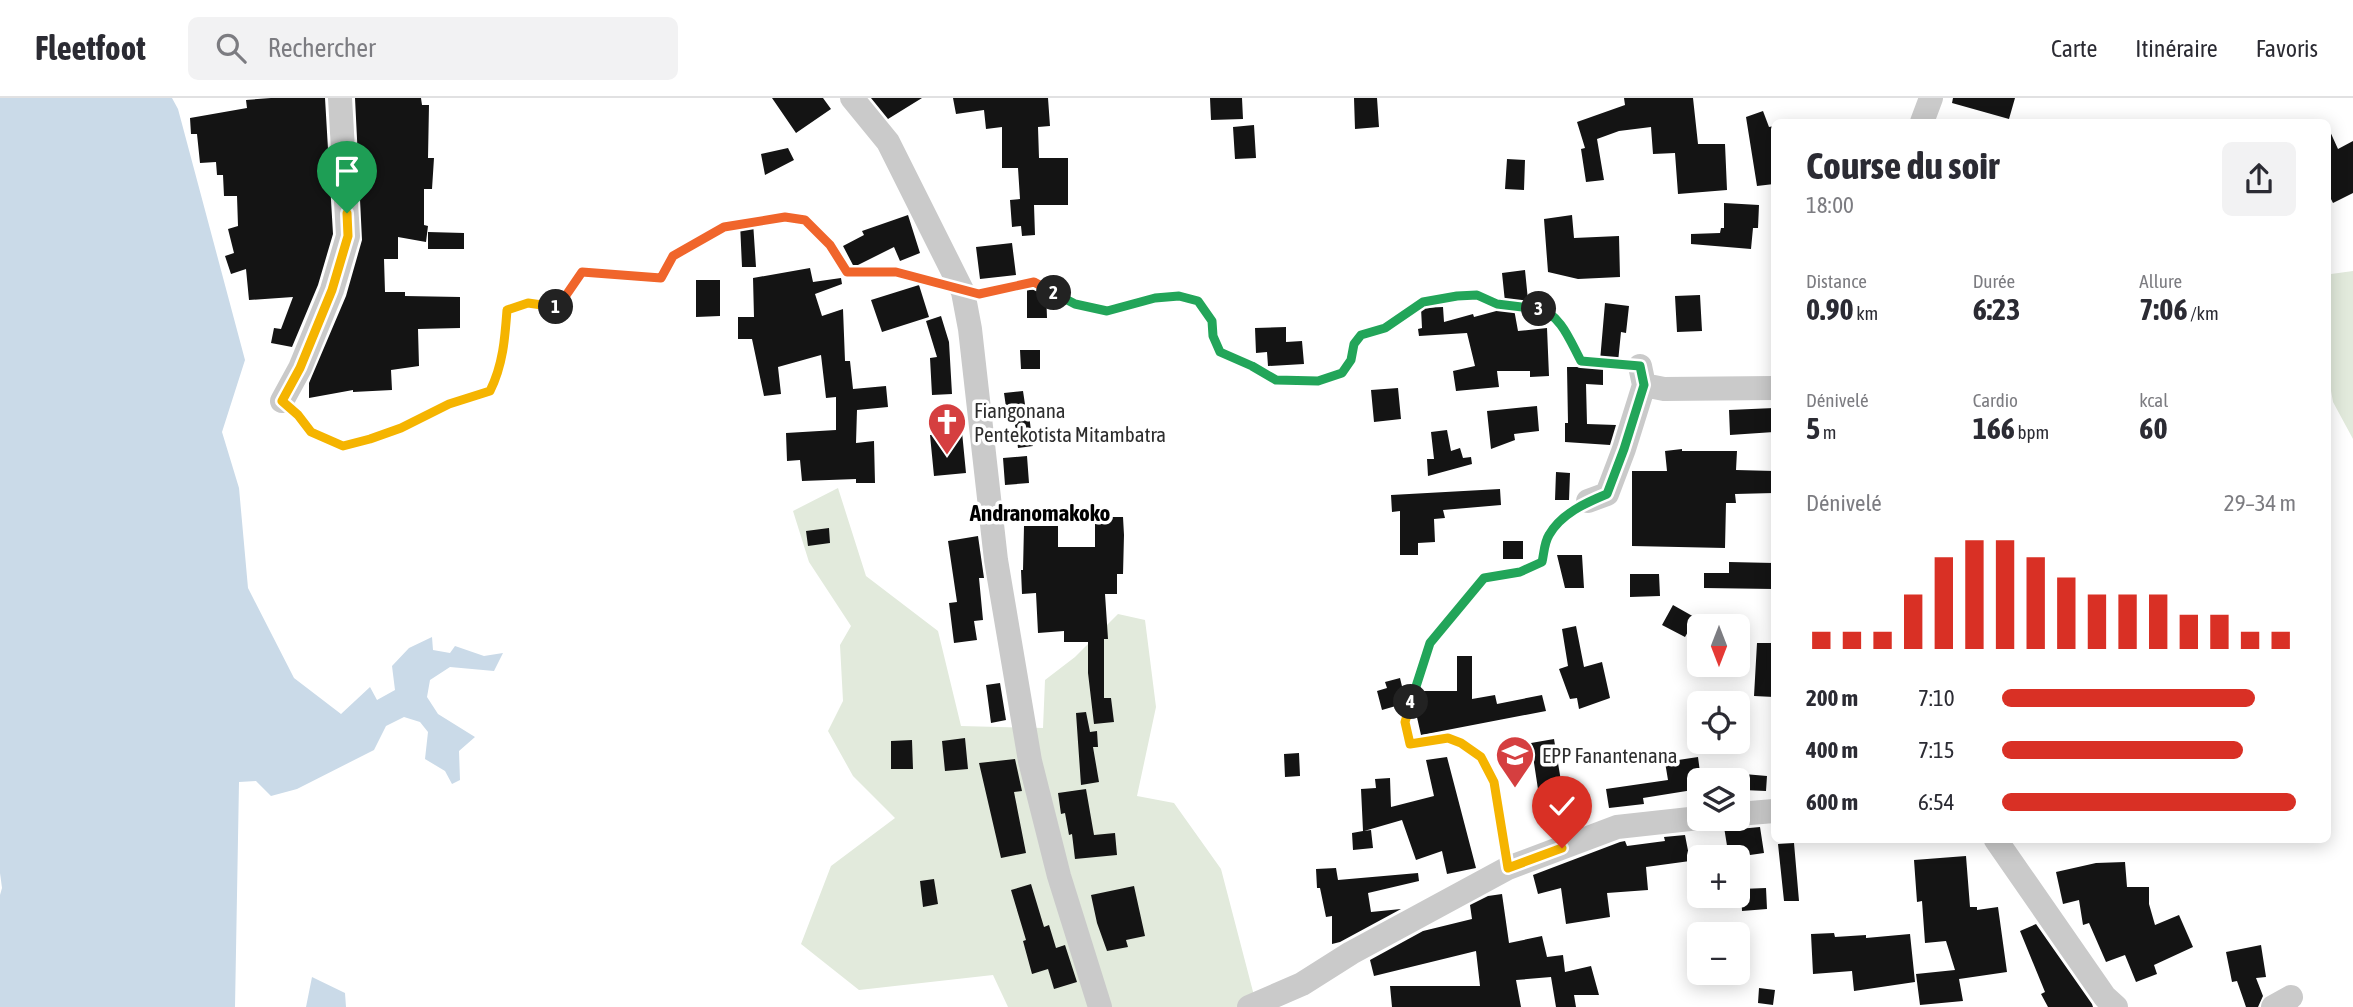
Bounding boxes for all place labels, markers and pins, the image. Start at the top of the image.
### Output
pin [317,141,377,213]
pin: 2 [1036,276,1072,310]
pin: 1 [538,290,574,325]
pin: 3 [1522,292,1556,326]
place label: Fiangonana Pentekotista Mitambatra [974,398,1166,446]
church icon: Fiangonana Pentekotista Mitambatra [926,401,968,456]
pin: 4 [1394,684,1428,720]
school or university icon: EPP Fanantenana [1494,734,1536,789]
place label: EPP Fanantenana [1542,743,1678,767]
pin [1532,776,1592,848]

